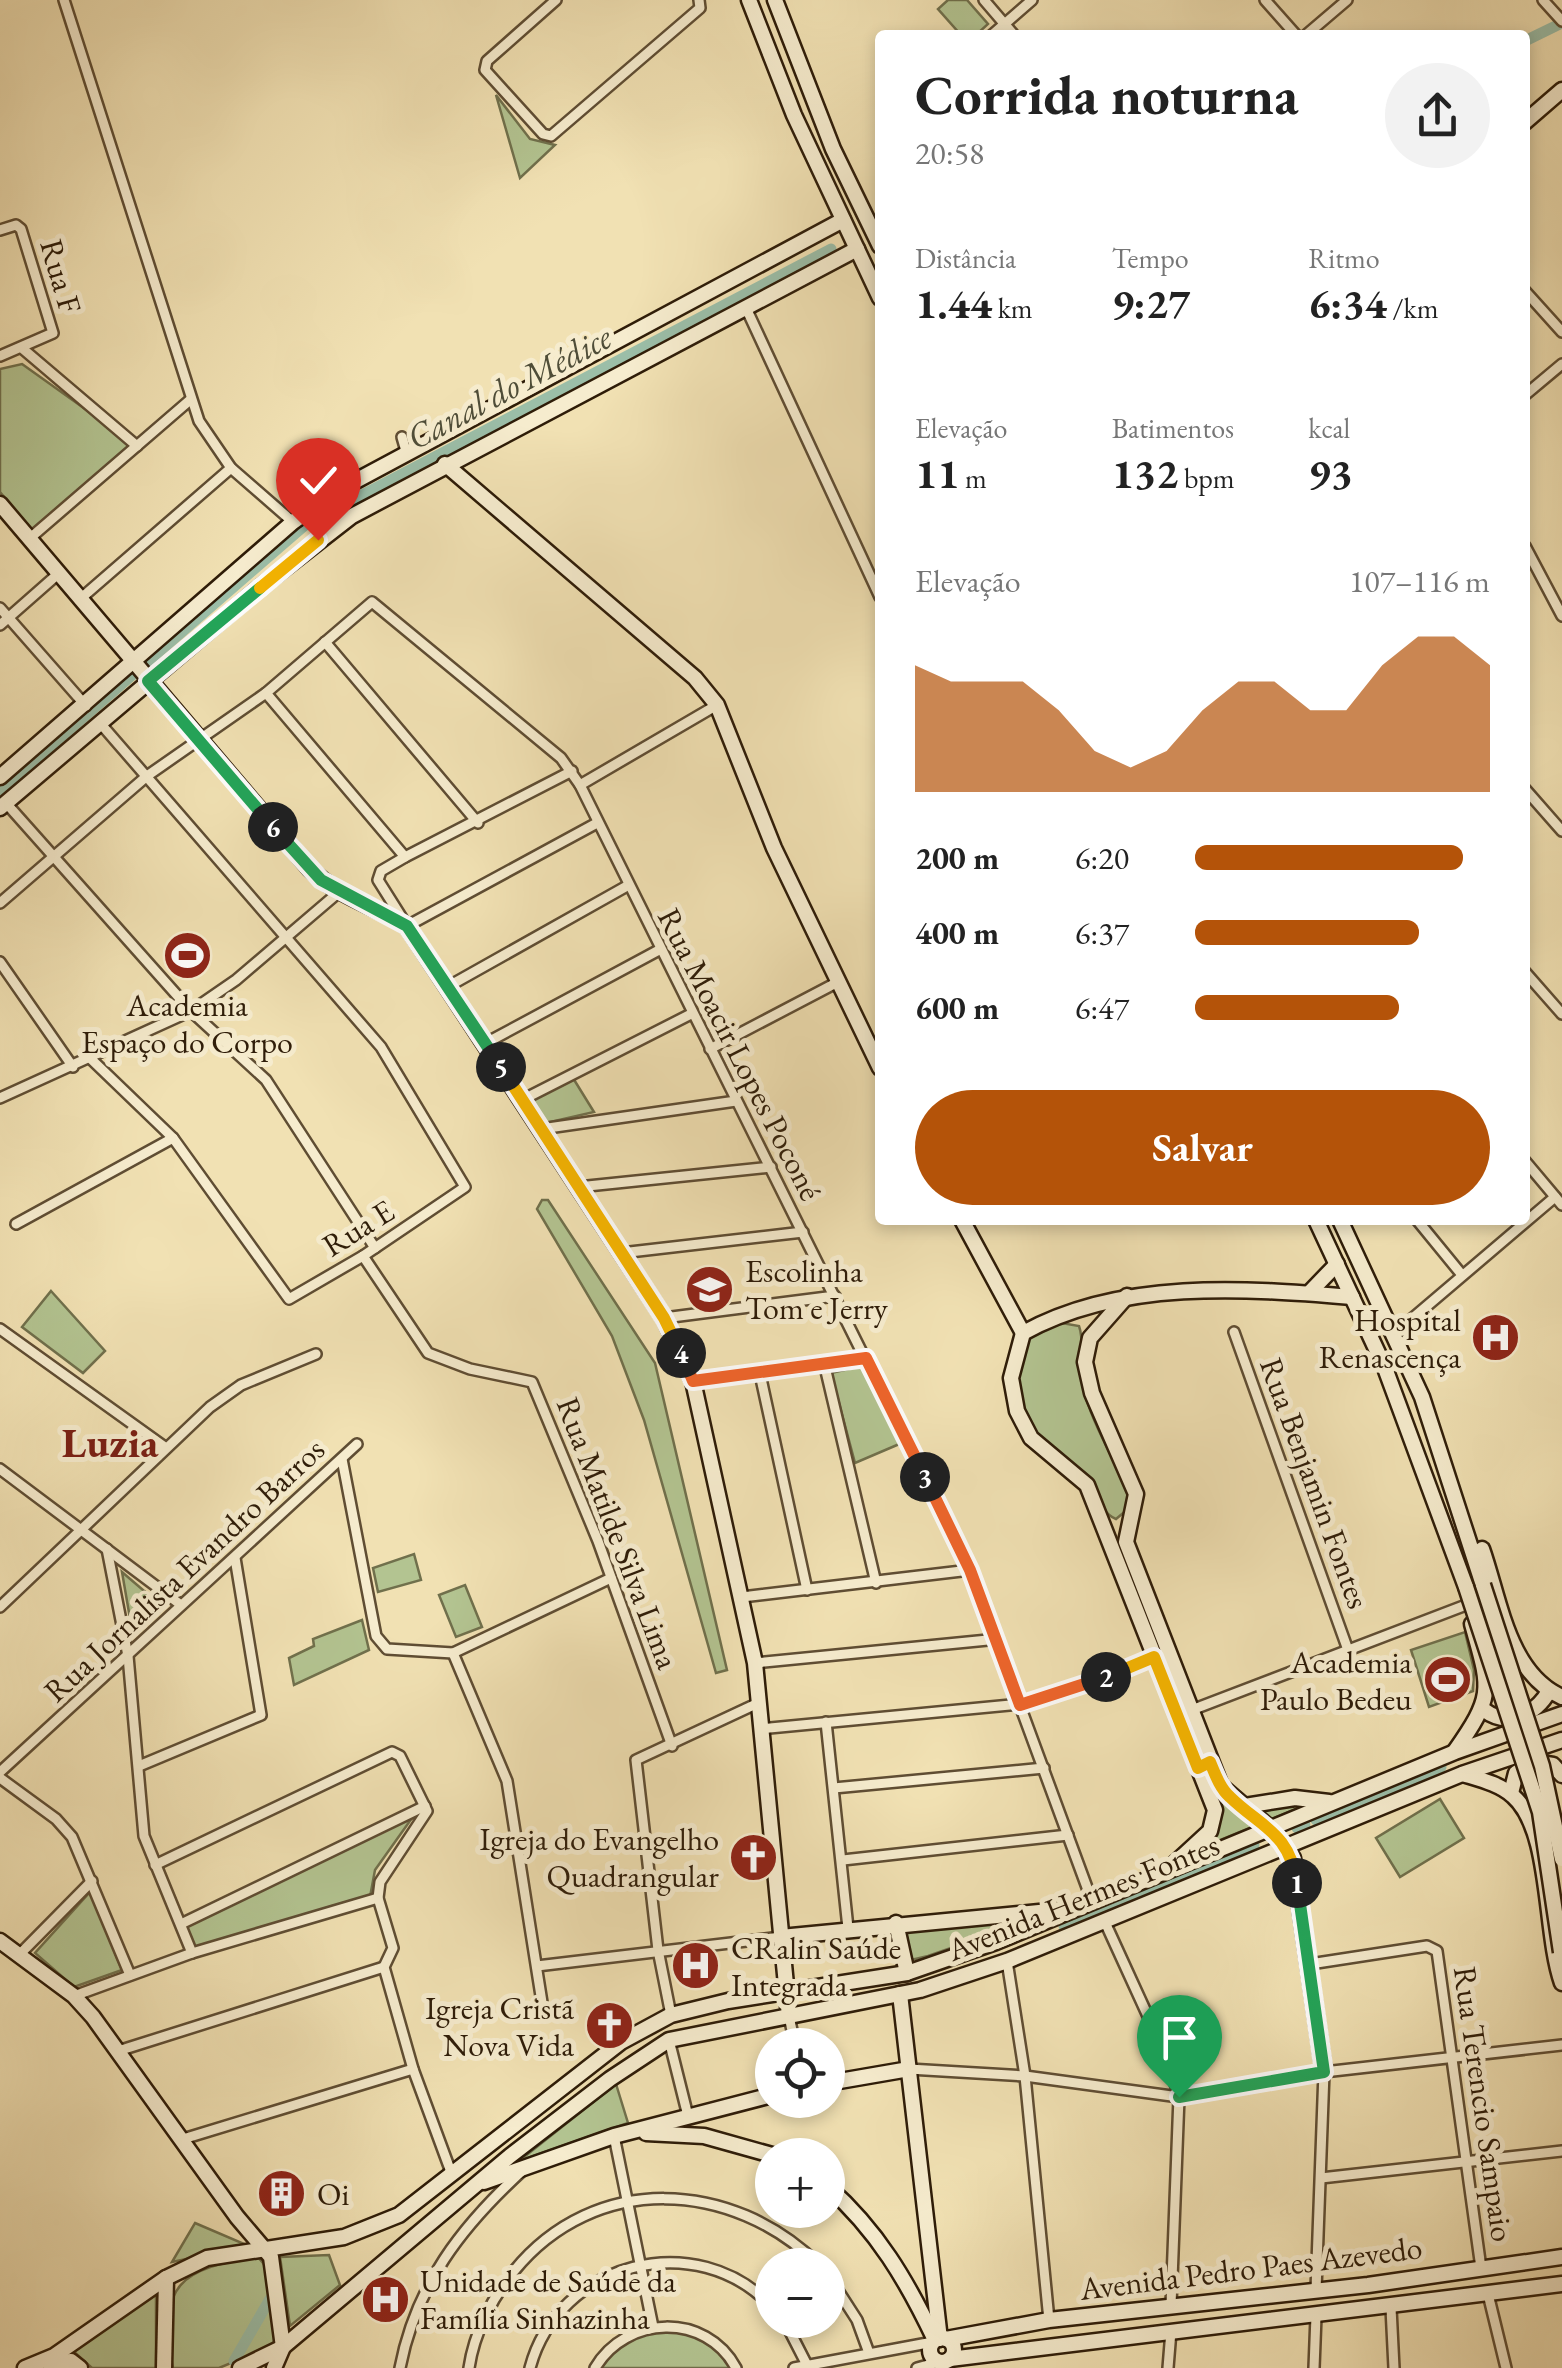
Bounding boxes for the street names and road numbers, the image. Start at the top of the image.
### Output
street label: Rua F [30,234,92,318]
street label: Rua Moacir Lopes Poconé [648,901,832,1207]
street label: Rua E [314,1190,402,1266]
street label: Rua Benjamin Fontes [1250,1352,1380,1614]
street label: Rua Matilde Silva Lima [547,1391,689,1675]
street label: Rua Jornalista Evandro Barros [35,1429,333,1711]
street label: Avenida Hermes Fontes [940,1823,1225,1971]
street label: Rua Terencio Sampaio [1444,1964,1524,2244]
street label: Avenida Pedro Paes Azevedo [1076,2226,1425,2310]

